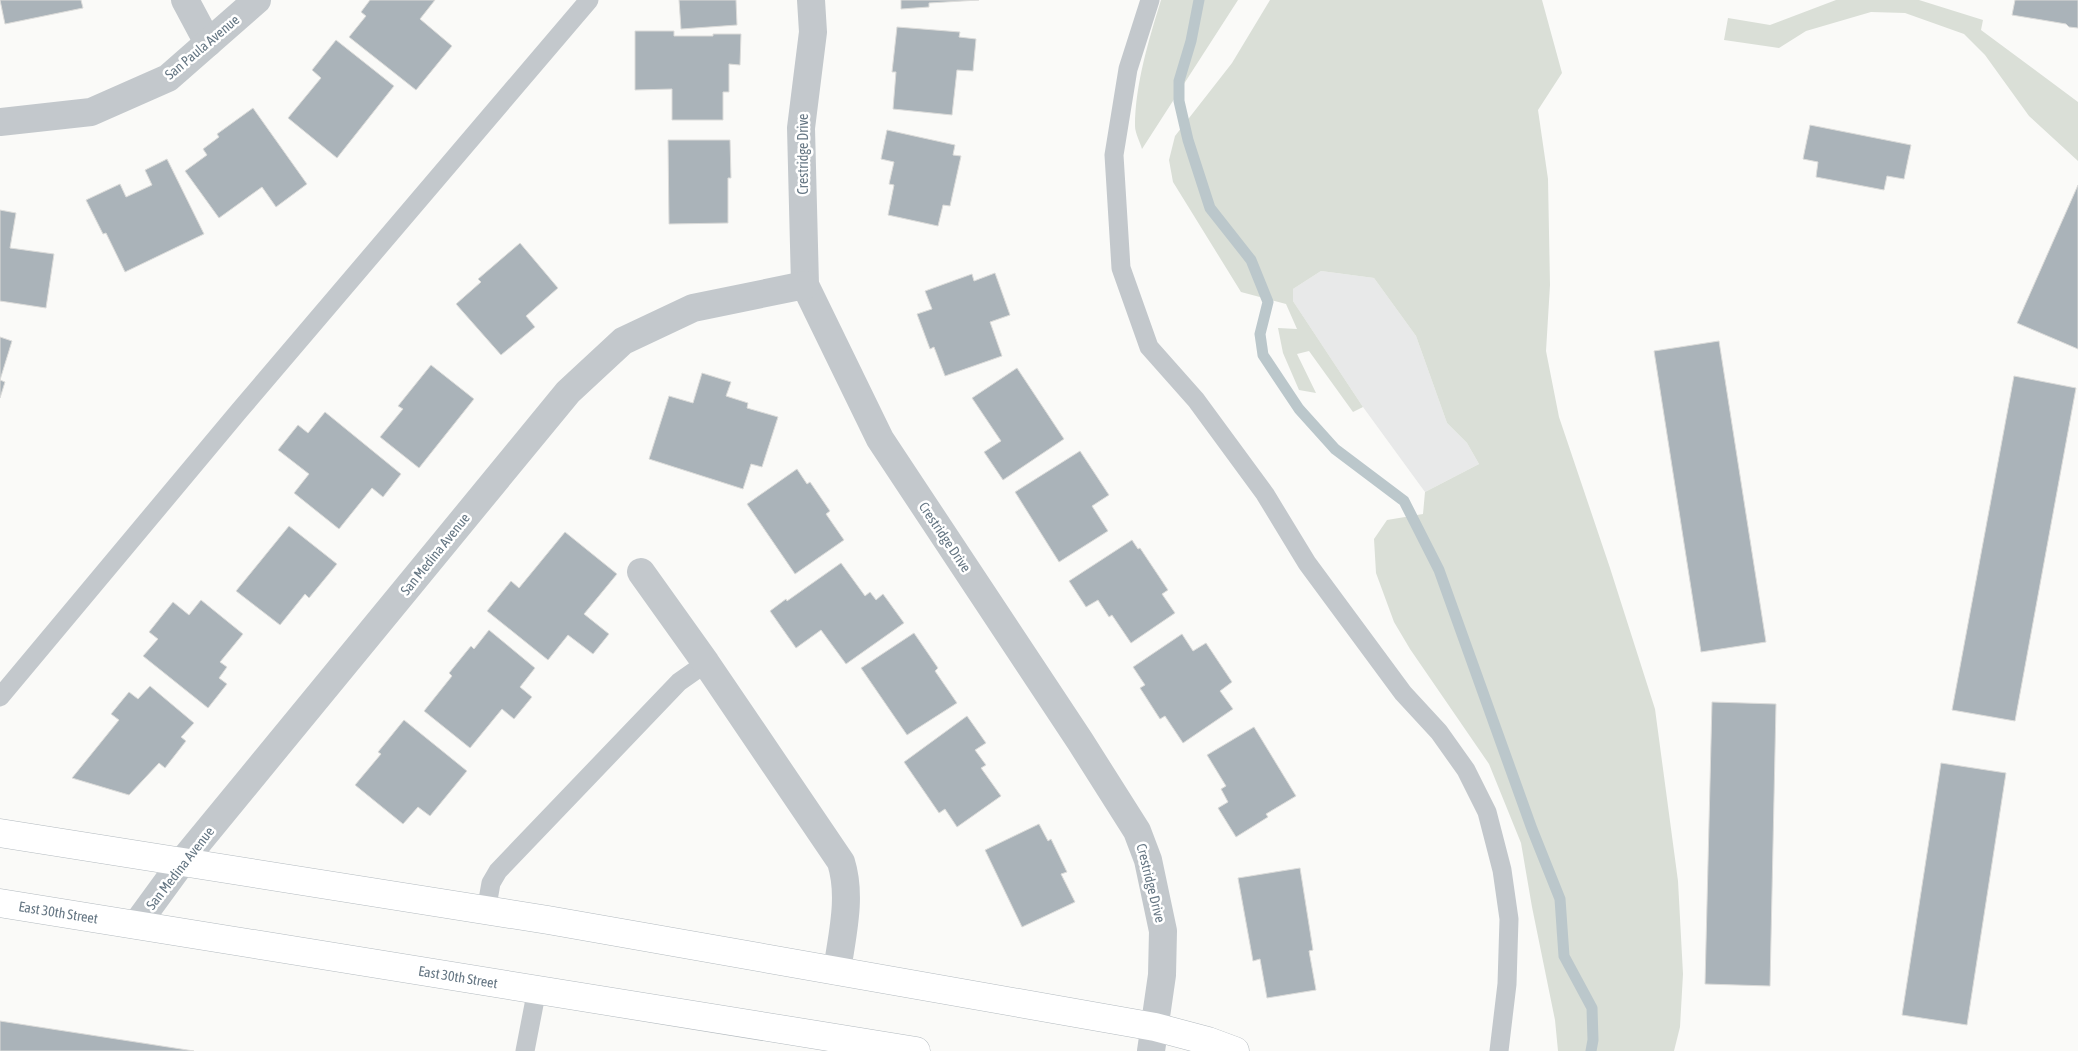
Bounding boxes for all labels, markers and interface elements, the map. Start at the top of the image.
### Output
street label: San Paula Avenue [162,11,242,83]
street label: Crestridge Drive [795,114,811,194]
street label: Crestridge Drive [916,499,974,575]
street label: San Medina Avenue [397,510,473,598]
street label: San Medina Avenue [143,823,217,913]
street label: Crestridge Drive [1133,842,1169,924]
street label: East 30th Street [17,898,99,927]
street label: East 30th Street [417,963,499,991]

